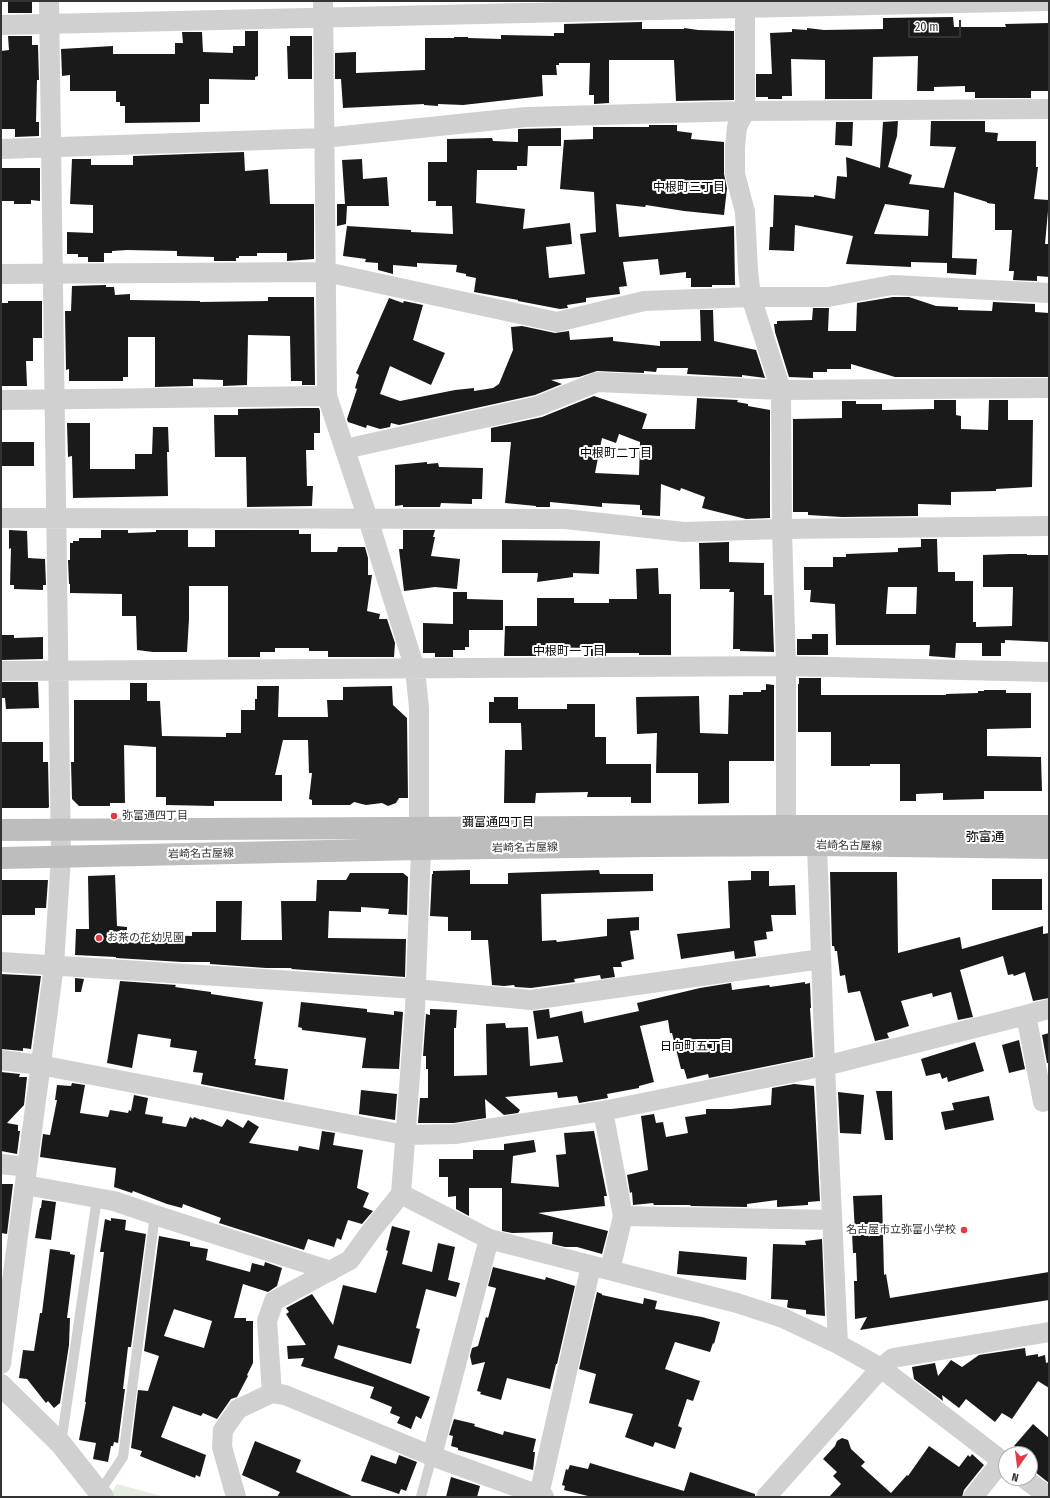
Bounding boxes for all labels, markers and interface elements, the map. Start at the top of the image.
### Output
scale bar [910,12,963,38]
text: 20 m [915,20,939,34]
district label: 中根町三丁目 [653,181,725,195]
district label: 中根町二丁目 [580,447,652,461]
district label: 中根町一丁目 [533,645,605,659]
place label: 弥富通四丁目 [122,809,188,823]
marker: 弥富通四丁目 [109,811,119,821]
district label: 彌富通四丁目 [462,816,534,830]
district label: 弥富通 [966,829,1004,845]
street label: 岩崎名古屋線 [816,839,882,853]
street label: 岩崎名古屋線 [492,841,558,855]
street label: 岩崎名古屋線 [168,847,234,861]
place label: お茶の花幼児園 [107,931,184,945]
marker: お茶の花幼児園 [94,933,104,943]
district label: 日向町五丁目 [660,1040,732,1054]
place label: 名古屋市立弥富小学校 [846,1223,956,1237]
marker: 名古屋市立弥富小学校 [959,1225,969,1235]
north arrow [998,1446,1038,1486]
text: N [1010,1470,1020,1484]

